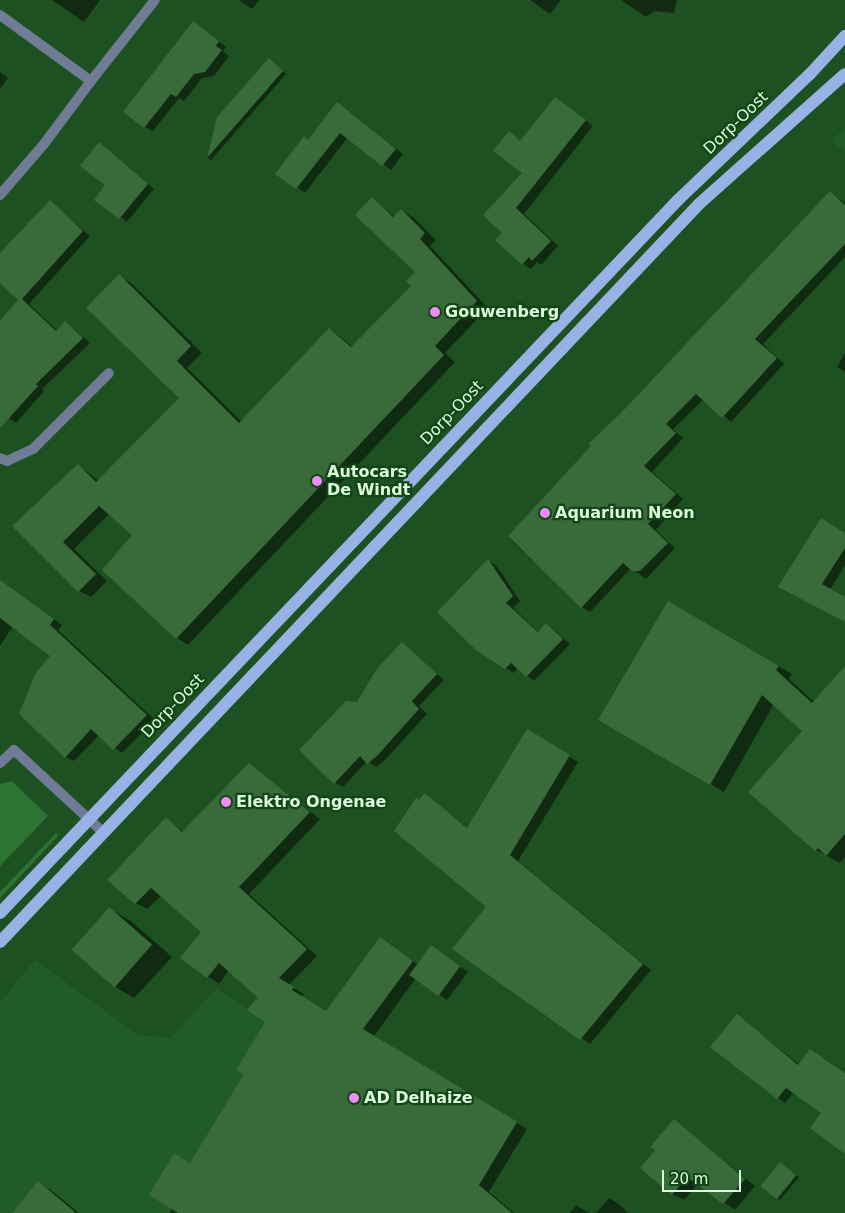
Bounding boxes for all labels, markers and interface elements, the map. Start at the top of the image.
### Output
street label: Dorp-Oost [700,88,772,158]
place label: Gouwenberg [445,302,559,322]
marker: Gouwenberg [429,306,441,318]
street label: Dorp-Oost [417,377,487,449]
place label: Autocars De Windt [327,462,410,500]
marker: Autocars De Windt [311,475,323,487]
place label: Aquarium Neon [555,503,695,523]
marker: Aquarium Neon [539,507,551,519]
street label: Dorp-Oost [138,670,208,742]
place label: Elektro Ongenae [236,792,386,812]
marker: Elektro Ongenae [220,796,232,808]
place label: AD Delhaize [364,1088,473,1108]
marker: AD Delhaize [348,1092,360,1104]
scale bar [665,1160,744,1192]
text: 20 m [670,1170,708,1188]

